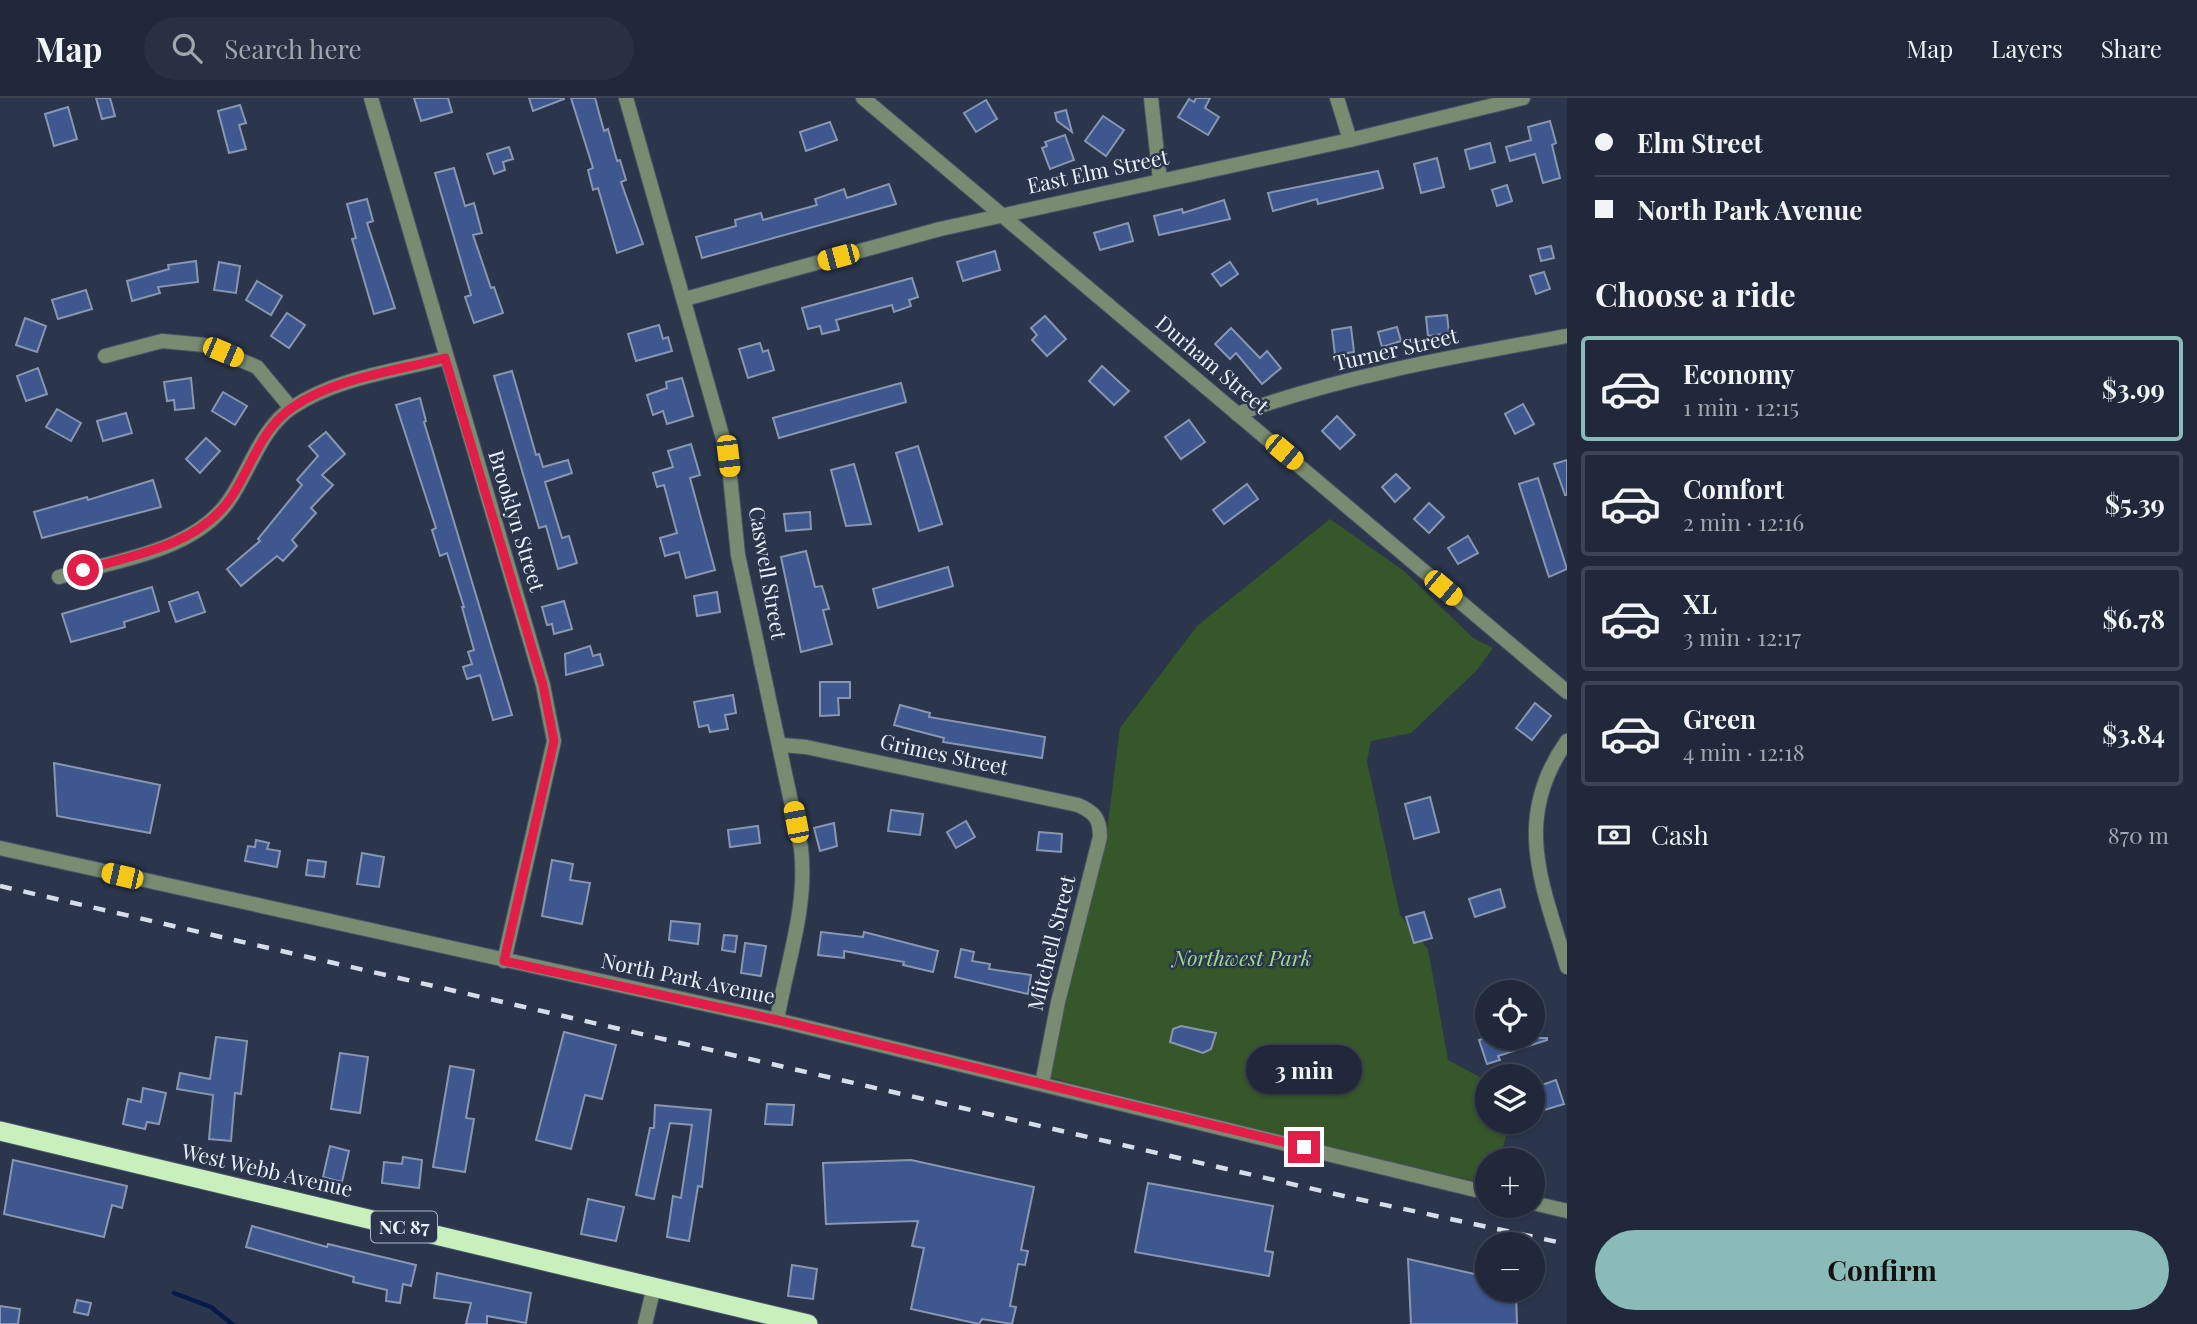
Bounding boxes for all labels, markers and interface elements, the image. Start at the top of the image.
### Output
search box [144,17,634,80]
text: Map [35,26,102,70]
icon: search [168,29,206,67]
text: Search here [224,31,362,66]
text: Map [1907,32,1953,64]
text: Layers [1991,32,2063,64]
text: Share [2101,32,2162,64]
text: Elm Street [1637,125,1763,160]
street label: East Elm Street [1024,141,1171,199]
text: North Park Avenue [1637,192,1862,227]
car [815,241,862,273]
text: Choose a ride [1595,272,1796,315]
street label: Durham Street [1151,308,1276,419]
street label: Turner Street [1331,320,1461,376]
car [200,334,247,370]
text: Economy [1683,356,1794,391]
icon: car [1599,357,1662,420]
text: $3.99 [2102,371,2165,406]
text: 1 min · 12:15 [1683,391,1799,422]
car [1262,430,1307,474]
car [716,434,741,478]
street label: Brooklyn Street [483,446,553,595]
text: Comfort [1683,471,1784,506]
icon: car [1599,472,1662,535]
text: $5.39 [2105,486,2165,521]
street label: Caswell Street [744,504,795,642]
text: 2 min · 12:16 [1683,506,1804,537]
route start [67,554,99,586]
car [1421,566,1466,610]
text: XL [1683,586,1717,621]
icon: car [1599,587,1662,650]
text: $6.78 [2103,601,2165,636]
text: 3 min · 12:17 [1683,621,1801,652]
text: Green [1683,701,1756,736]
icon: car [1599,702,1662,765]
text: $3.84 [2102,716,2165,751]
street label: Grimes Street [878,726,1012,780]
text: 4 min · 12:18 [1683,736,1805,767]
car [782,799,811,845]
icon: cash [1595,816,1633,854]
text: Cash [1651,817,1709,852]
text: 870 m [2108,819,2169,850]
car [100,861,145,891]
street label: Mitchell Street [1020,871,1081,1013]
park label: Northwest Park [1170,943,1312,971]
street label: North Park Avenue [599,945,778,1009]
map controls [1475,980,1545,1302]
button: locate [1475,980,1545,1050]
callout: 3 min [1246,1046,1362,1094]
text: 3 min [1275,1054,1333,1085]
button: layers [1475,1064,1545,1134]
route end [1288,1131,1320,1163]
street label: West Webb Avenue [178,1136,356,1202]
button: + [1475,1148,1545,1218]
road number: NC 87 [371,1212,437,1242]
button: Confirm [1595,1230,2169,1310]
button: − [1475,1232,1545,1302]

